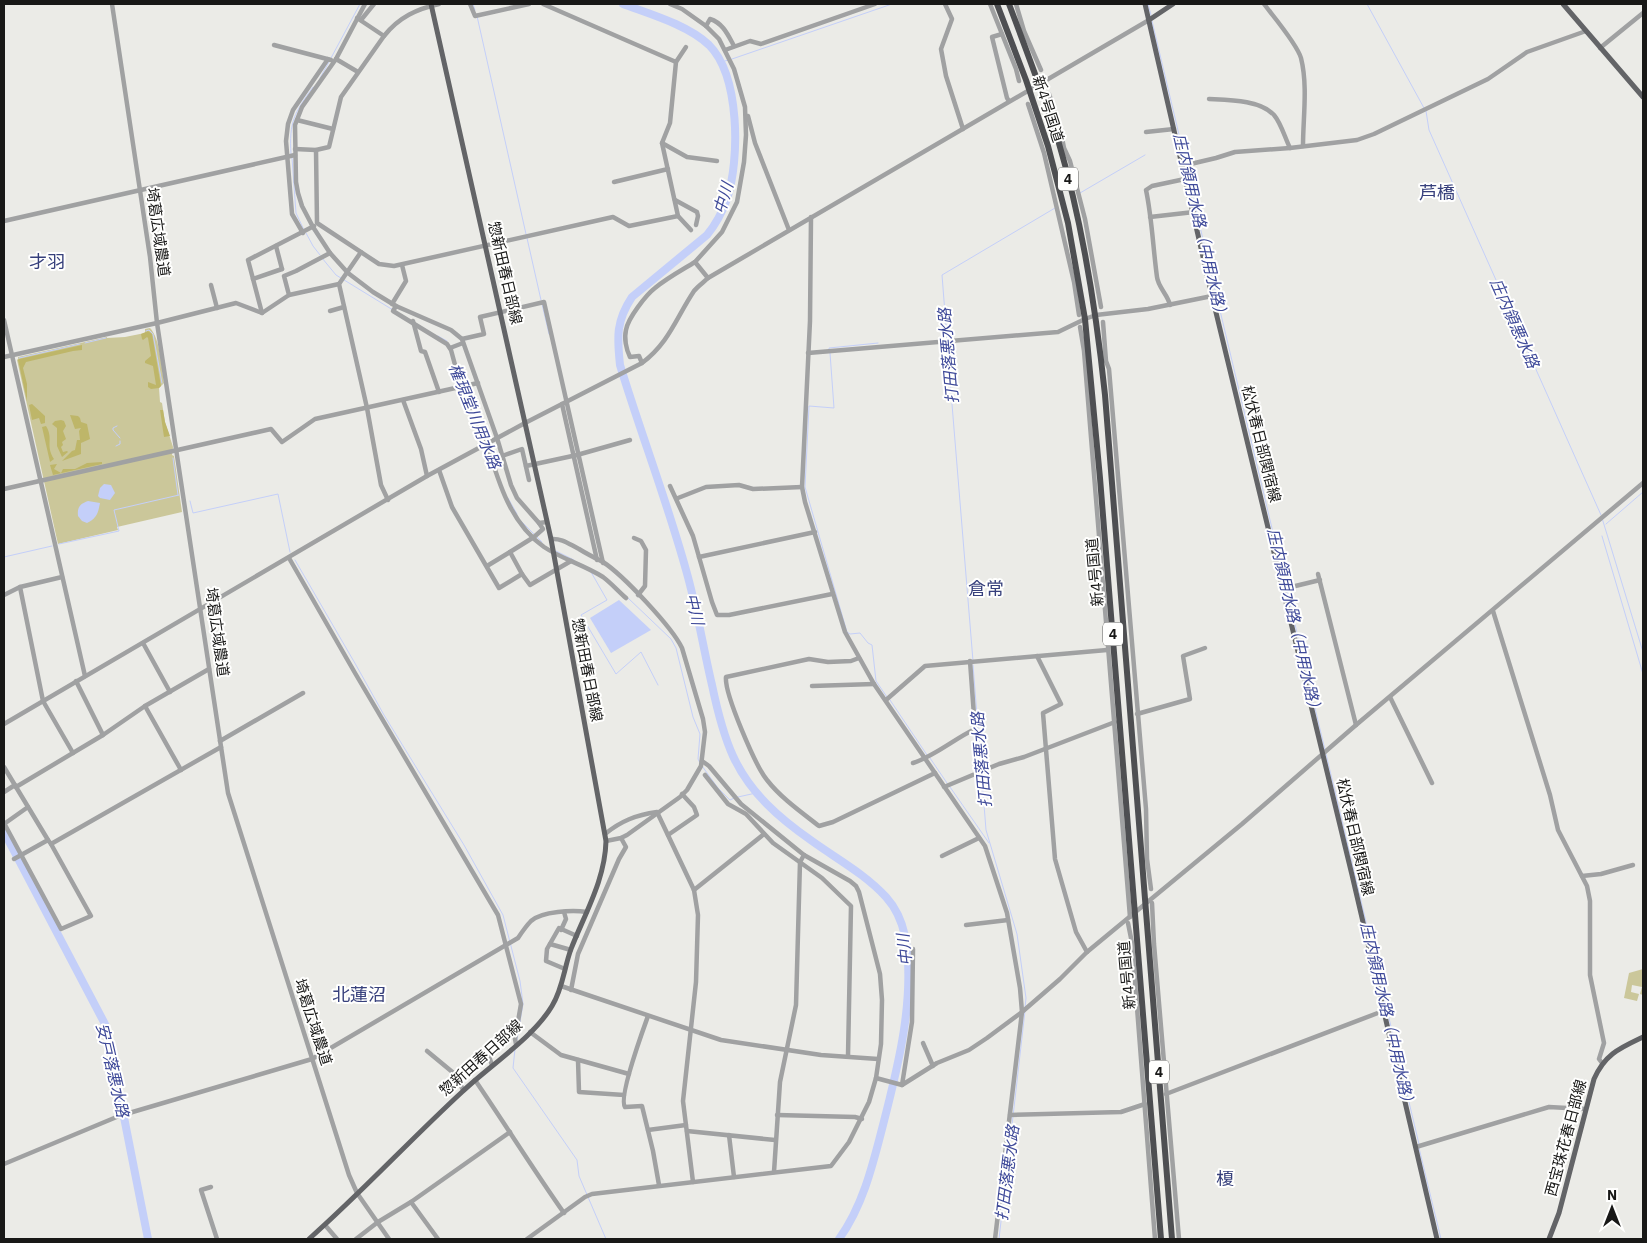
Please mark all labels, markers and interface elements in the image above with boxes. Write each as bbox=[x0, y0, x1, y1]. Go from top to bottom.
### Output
street label: 新4号国道 bbox=[1029, 73, 1068, 145]
water label: 庄内領用水路（中用水路） bbox=[1170, 131, 1232, 323]
road number: 4 bbox=[1058, 168, 1078, 190]
water label: 中川 bbox=[709, 178, 738, 216]
district label: 芦橋 bbox=[1419, 181, 1455, 204]
street label: 埼葛広域農道 bbox=[143, 186, 174, 278]
street label: 惣新田春日部線 bbox=[484, 220, 527, 326]
district label: 才羽 bbox=[29, 250, 65, 273]
water label: 庄内領悪水路 bbox=[1486, 275, 1544, 373]
water label: 打田落悪水路 bbox=[934, 305, 962, 405]
water label: 権現堂川用水路 bbox=[445, 360, 506, 474]
street label: 松伏春日部関宿線 bbox=[1238, 383, 1285, 504]
water label: 庄内領用水路（中用水路） bbox=[1264, 526, 1326, 718]
street label: 新4号国道 bbox=[1082, 537, 1107, 607]
district label: 倉常 bbox=[968, 577, 1004, 600]
street label: 埼葛広域農道 bbox=[202, 586, 233, 678]
water label: 中川 bbox=[682, 591, 709, 629]
street label: 惣新田春日部線 bbox=[568, 617, 607, 723]
road number: 4 bbox=[1103, 622, 1123, 646]
water label: 打田落悪水路 bbox=[967, 709, 995, 809]
street label: 松伏春日部関宿線 bbox=[1333, 776, 1378, 897]
water label: 庄内領用水路（中用水路） bbox=[1357, 920, 1419, 1112]
water label: 中川 bbox=[892, 931, 916, 967]
street label: 新4号国道 bbox=[1114, 940, 1139, 1010]
street label: 埼葛広域農道 bbox=[291, 976, 336, 1068]
district label: 北蓮沼 bbox=[332, 983, 386, 1006]
street label: 惣新田春日部線 bbox=[435, 1015, 526, 1100]
water label: 安戸落悪水路 bbox=[92, 1021, 134, 1121]
road number: 4 bbox=[1149, 1060, 1169, 1084]
street label: 西宝珠花春日部線 bbox=[1541, 1077, 1590, 1198]
water label: 打田落悪水路 bbox=[991, 1122, 1023, 1222]
district label: 榎 bbox=[1216, 1167, 1234, 1190]
north arrow bbox=[1587, 1183, 1637, 1233]
text: N bbox=[1607, 1186, 1617, 1204]

